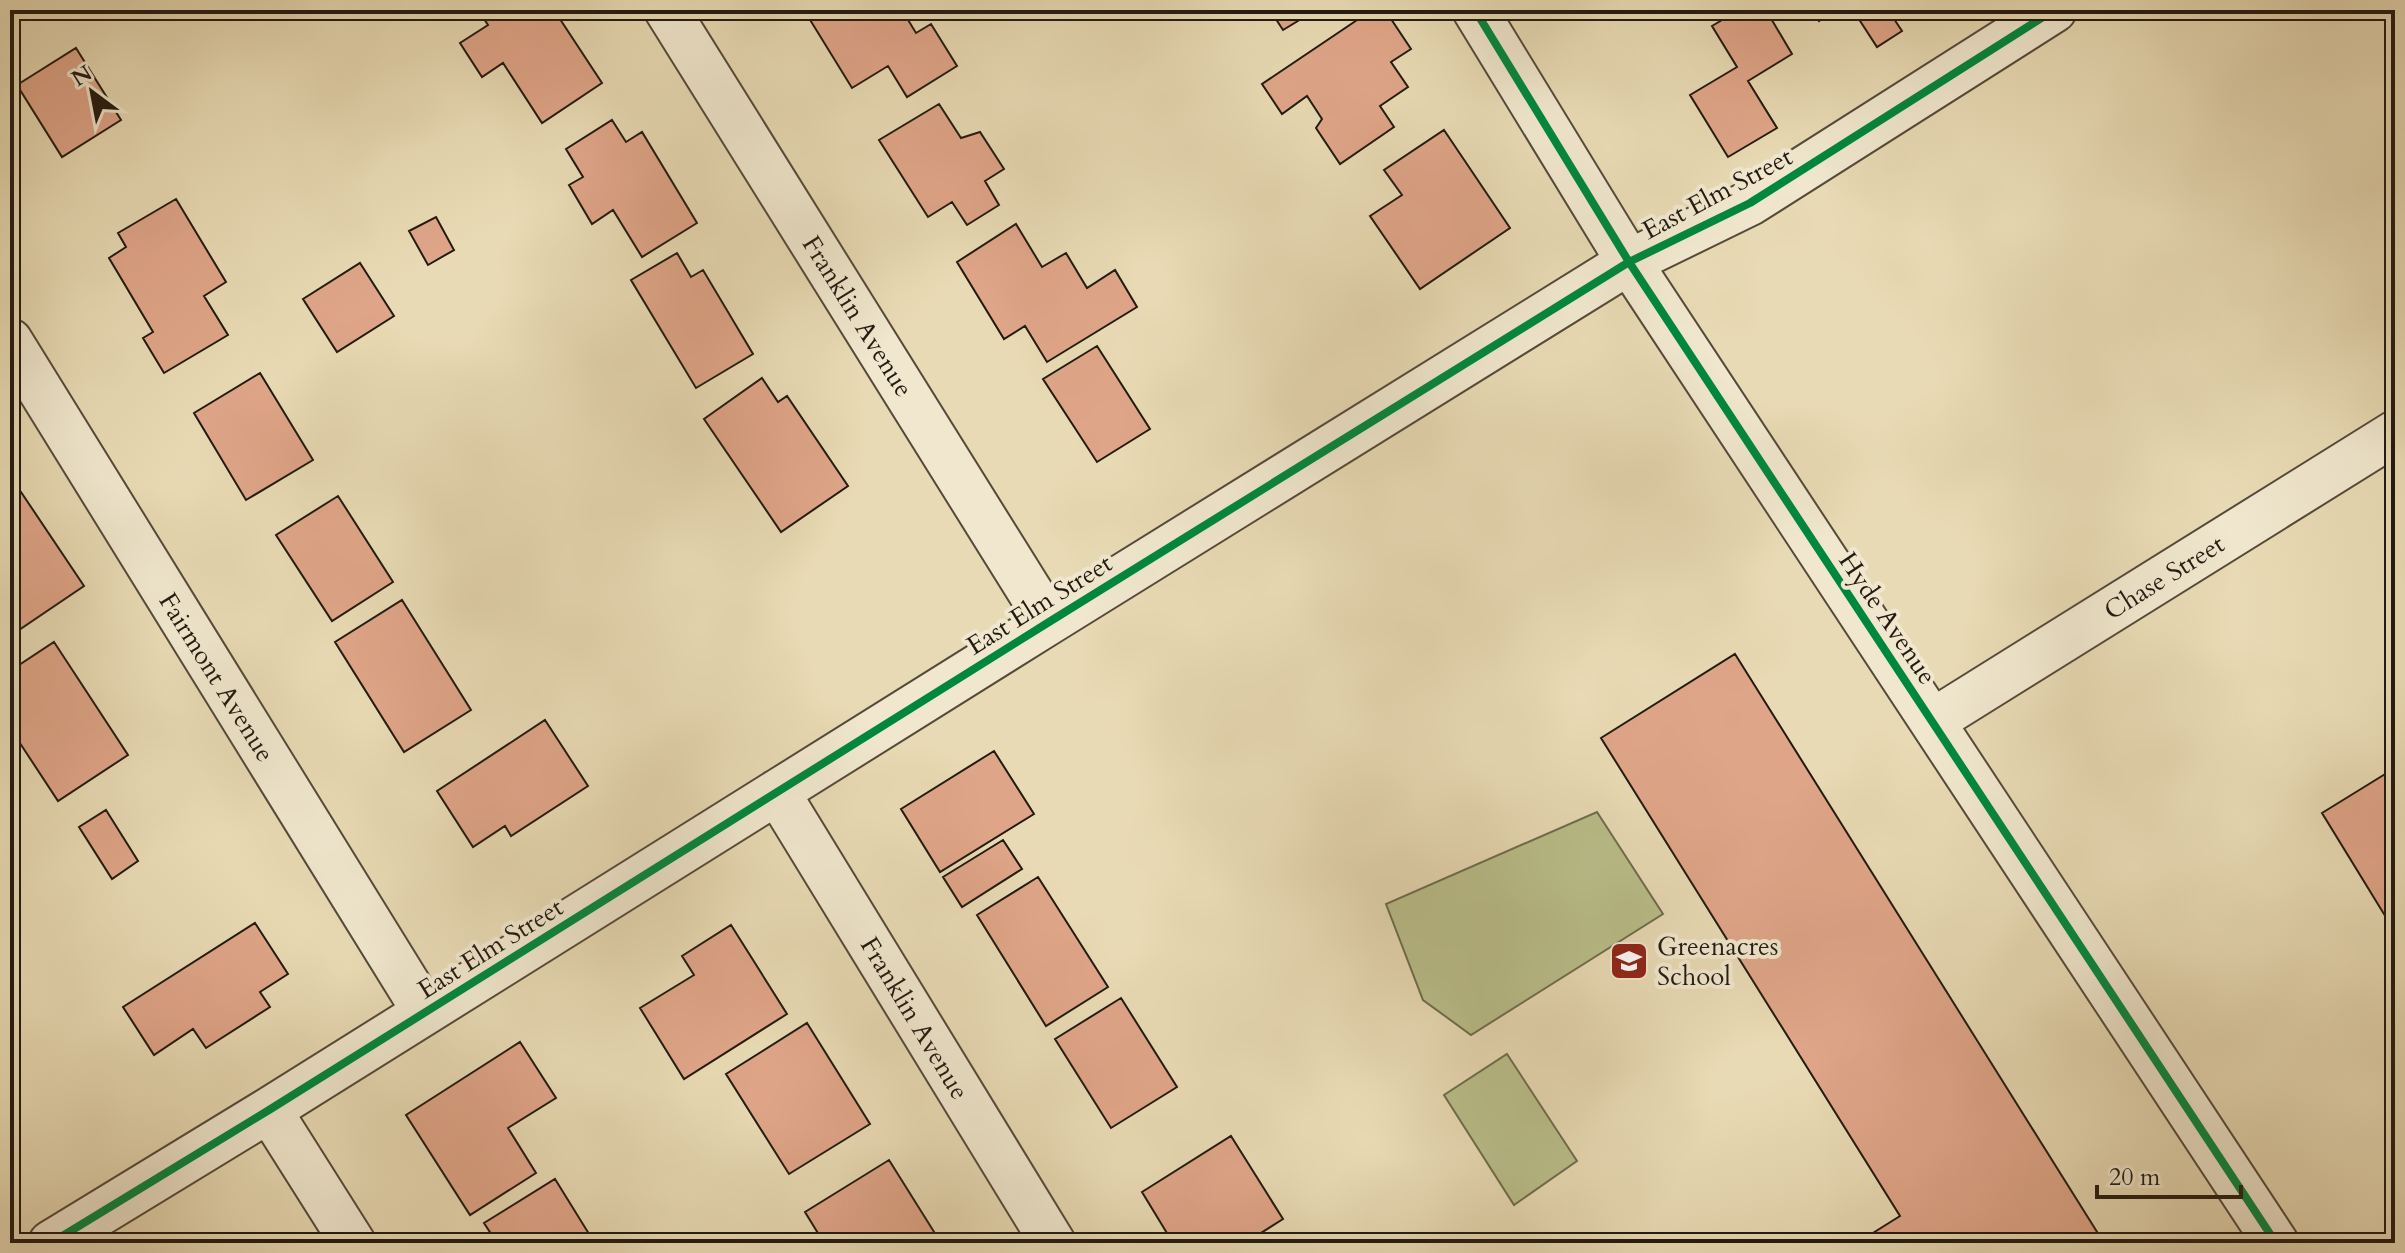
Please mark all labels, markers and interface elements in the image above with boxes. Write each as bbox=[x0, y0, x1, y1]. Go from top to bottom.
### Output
north arrow bbox=[52, 52, 132, 132]
text: N bbox=[66, 58, 98, 94]
street label: East Elm Street bbox=[1636, 139, 1798, 248]
street label: Franklin Avenue bbox=[794, 229, 921, 404]
street label: Chase Street bbox=[2098, 527, 2231, 628]
street label: Hyde Avenue bbox=[1830, 545, 1945, 691]
street label: East Elm Street bbox=[960, 546, 1119, 663]
street label: Fairmont Avenue bbox=[151, 586, 283, 768]
street label: East Elm Street bbox=[411, 890, 570, 1007]
place label: Greenacres School bbox=[1657, 929, 1779, 994]
street label: Franklin Avenue bbox=[852, 930, 977, 1106]
school or university icon: Greenacres School bbox=[1608, 940, 1650, 982]
scale bar bbox=[2097, 1149, 2241, 1199]
text: 20 m bbox=[2109, 1161, 2161, 1194]

